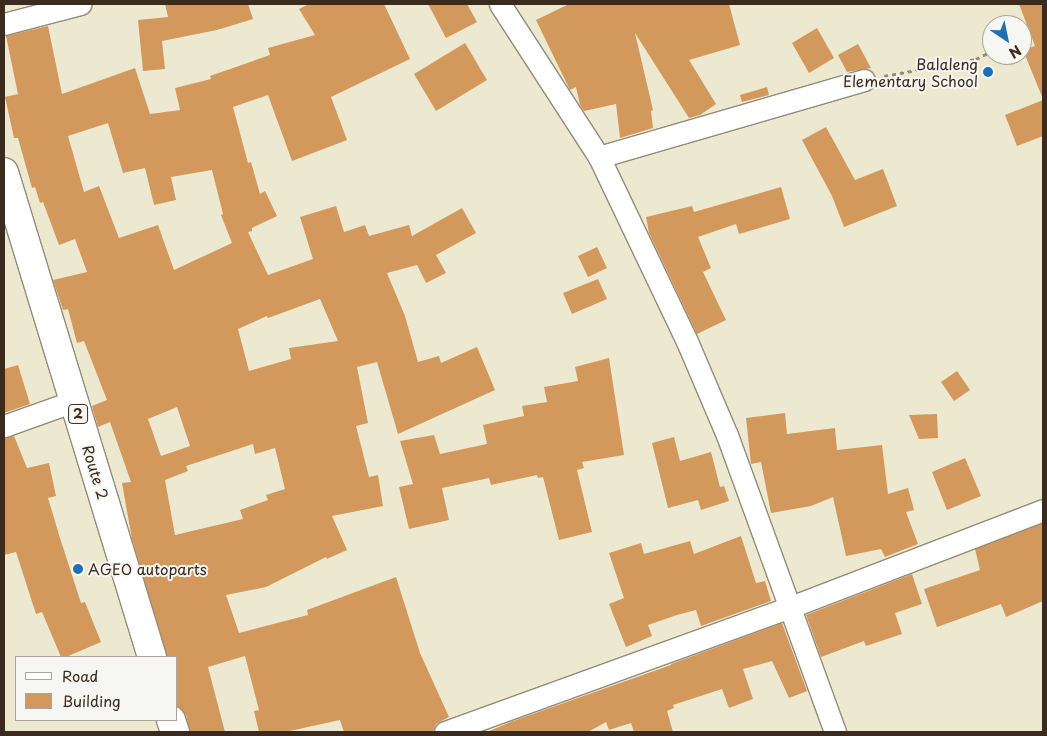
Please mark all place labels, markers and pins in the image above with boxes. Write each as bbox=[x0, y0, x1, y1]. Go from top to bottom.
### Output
place label: Balaleng Elementary School bbox=[843, 54, 978, 89]
marker: Balaleng Elementary School bbox=[982, 66, 994, 78]
place label: AGEO autoparts bbox=[88, 560, 208, 578]
marker: AGEO autoparts bbox=[72, 563, 84, 575]

